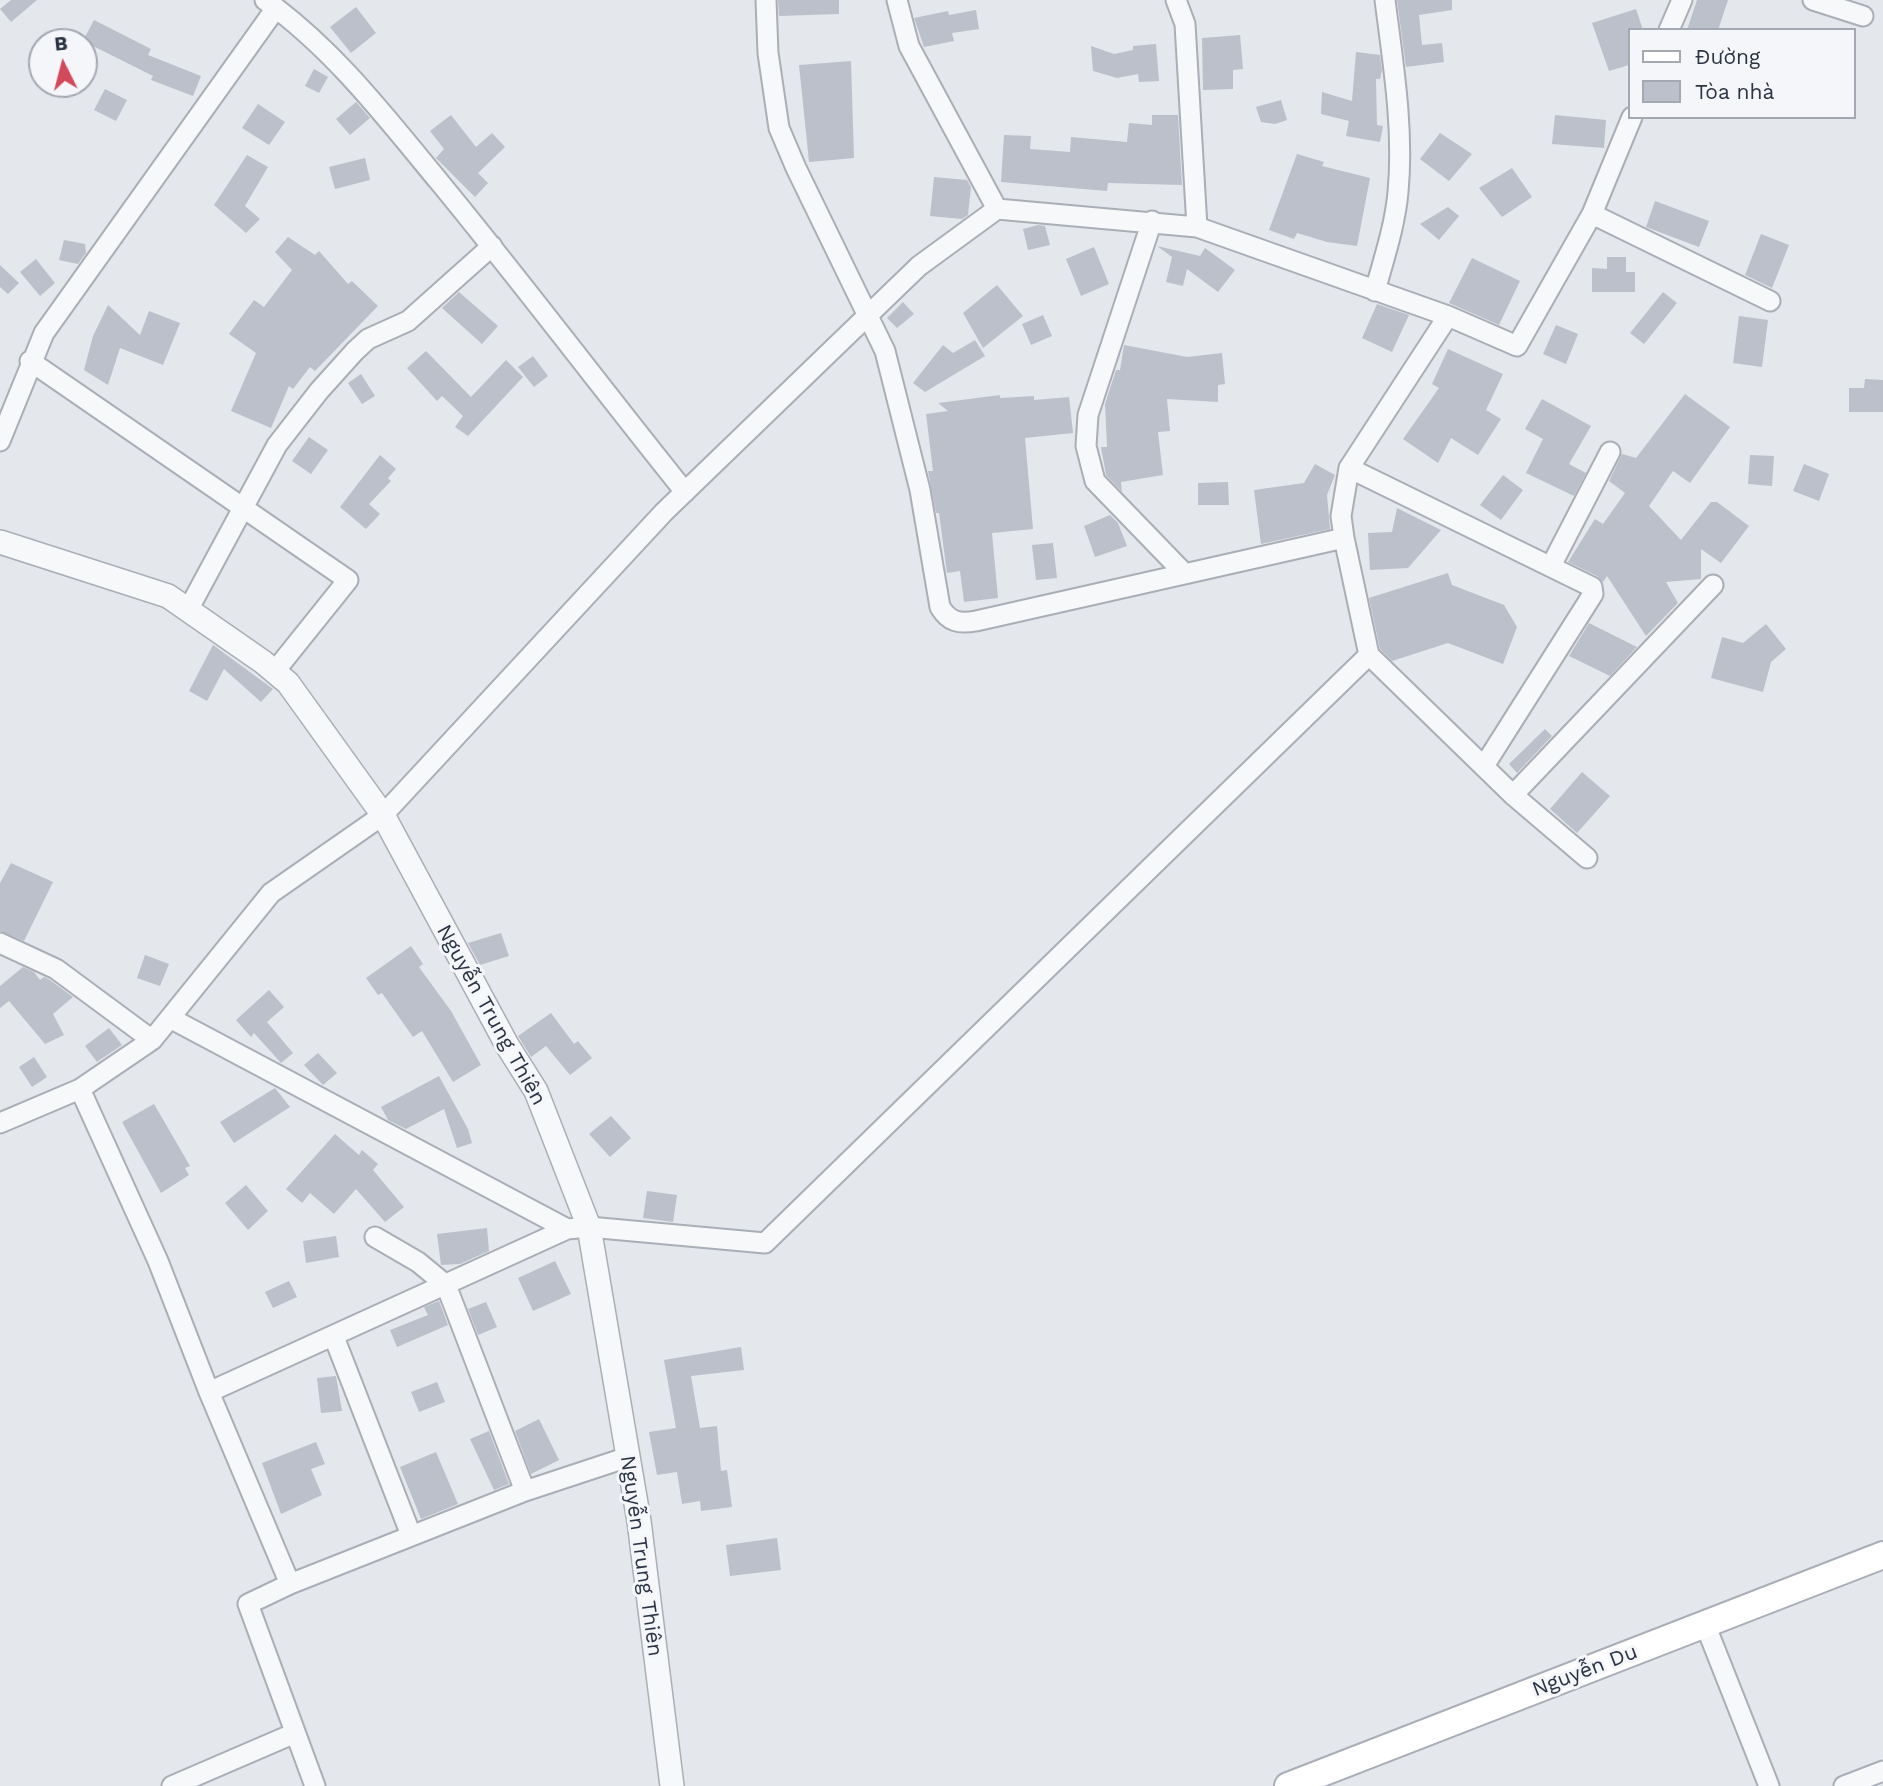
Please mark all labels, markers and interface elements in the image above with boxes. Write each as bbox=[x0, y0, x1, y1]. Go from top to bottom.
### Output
north arrow bbox=[28, 28, 98, 98]
legend bbox=[1628, 28, 1855, 119]
text: B bbox=[53, 31, 69, 56]
text: Đường bbox=[1695, 44, 1760, 69]
text: Tòa nhà bbox=[1695, 79, 1774, 104]
street label: Nguyễn Trung Thiên bbox=[431, 920, 551, 1110]
street label: Nguyễn Trung Thiên bbox=[614, 1454, 668, 1658]
street label: Nguyễn Du bbox=[1529, 1639, 1641, 1703]

